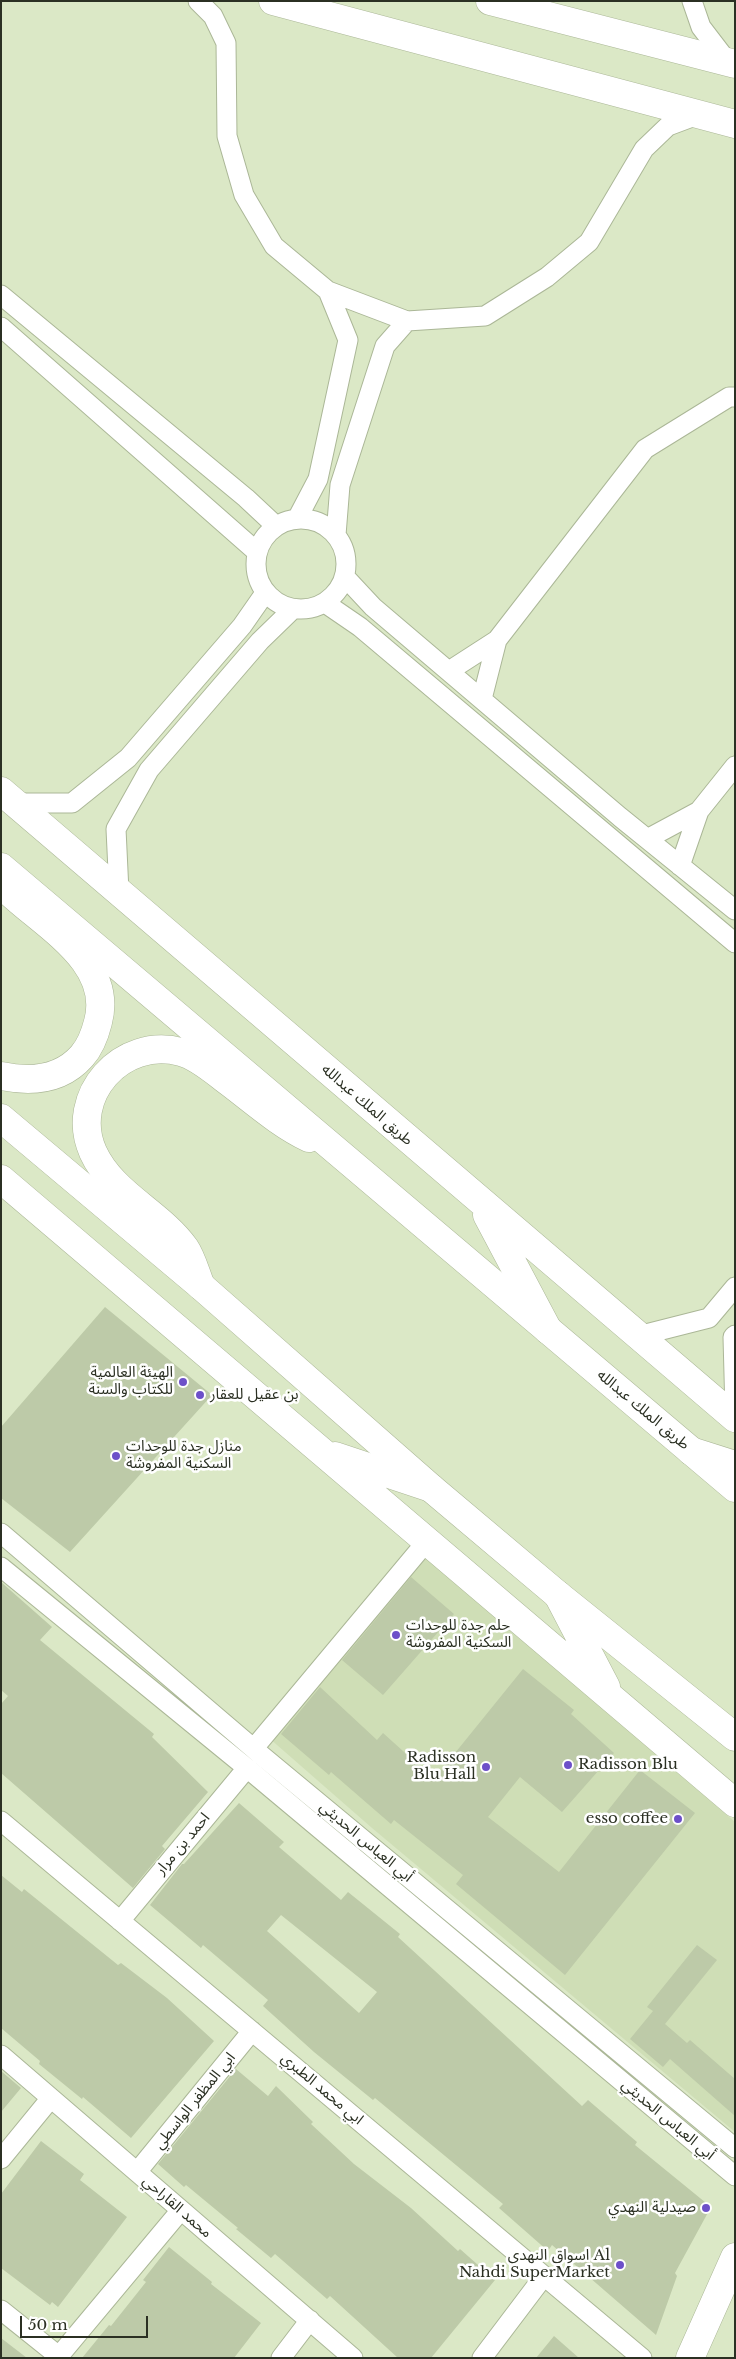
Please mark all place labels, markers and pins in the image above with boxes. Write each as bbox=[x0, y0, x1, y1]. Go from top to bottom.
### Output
place label: الهيئة العالمية للكتاب والسنة bbox=[88, 1364, 173, 1399]
marker: الهيئة العالمية للكتاب والسنة bbox=[177, 1376, 189, 1388]
place label: بن عقيل للعقار bbox=[210, 1386, 299, 1404]
marker: بن عقيل للعقار bbox=[194, 1389, 206, 1401]
place label: منازل جدة للوحدات السكنية المفروشة bbox=[126, 1438, 242, 1473]
marker: منازل جدة للوحدات السكنية المفروشة bbox=[110, 1450, 122, 1462]
place label: حلم جدة للوحدات السكنية المفروشة bbox=[406, 1617, 511, 1652]
marker: حلم جدة للوحدات السكنية المفروشة bbox=[390, 1629, 402, 1641]
place label: Radisson Blu Hall bbox=[407, 1749, 476, 1784]
place label: Radisson Blu bbox=[578, 1756, 678, 1774]
marker: Radisson Blu bbox=[562, 1759, 574, 1771]
marker: Radisson Blu Hall bbox=[480, 1761, 492, 1773]
place label: esso coffee bbox=[586, 1810, 668, 1828]
marker: esso coffee bbox=[672, 1813, 684, 1825]
place label: صيدلية النهدي bbox=[608, 2199, 696, 2217]
marker: صيدلية النهدي bbox=[700, 2202, 712, 2214]
place label: اسواق النهدي Al Nahdi SuperMarket bbox=[459, 2247, 610, 2282]
marker: اسواق النهدي Al Nahdi SuperMarket bbox=[614, 2259, 626, 2271]

